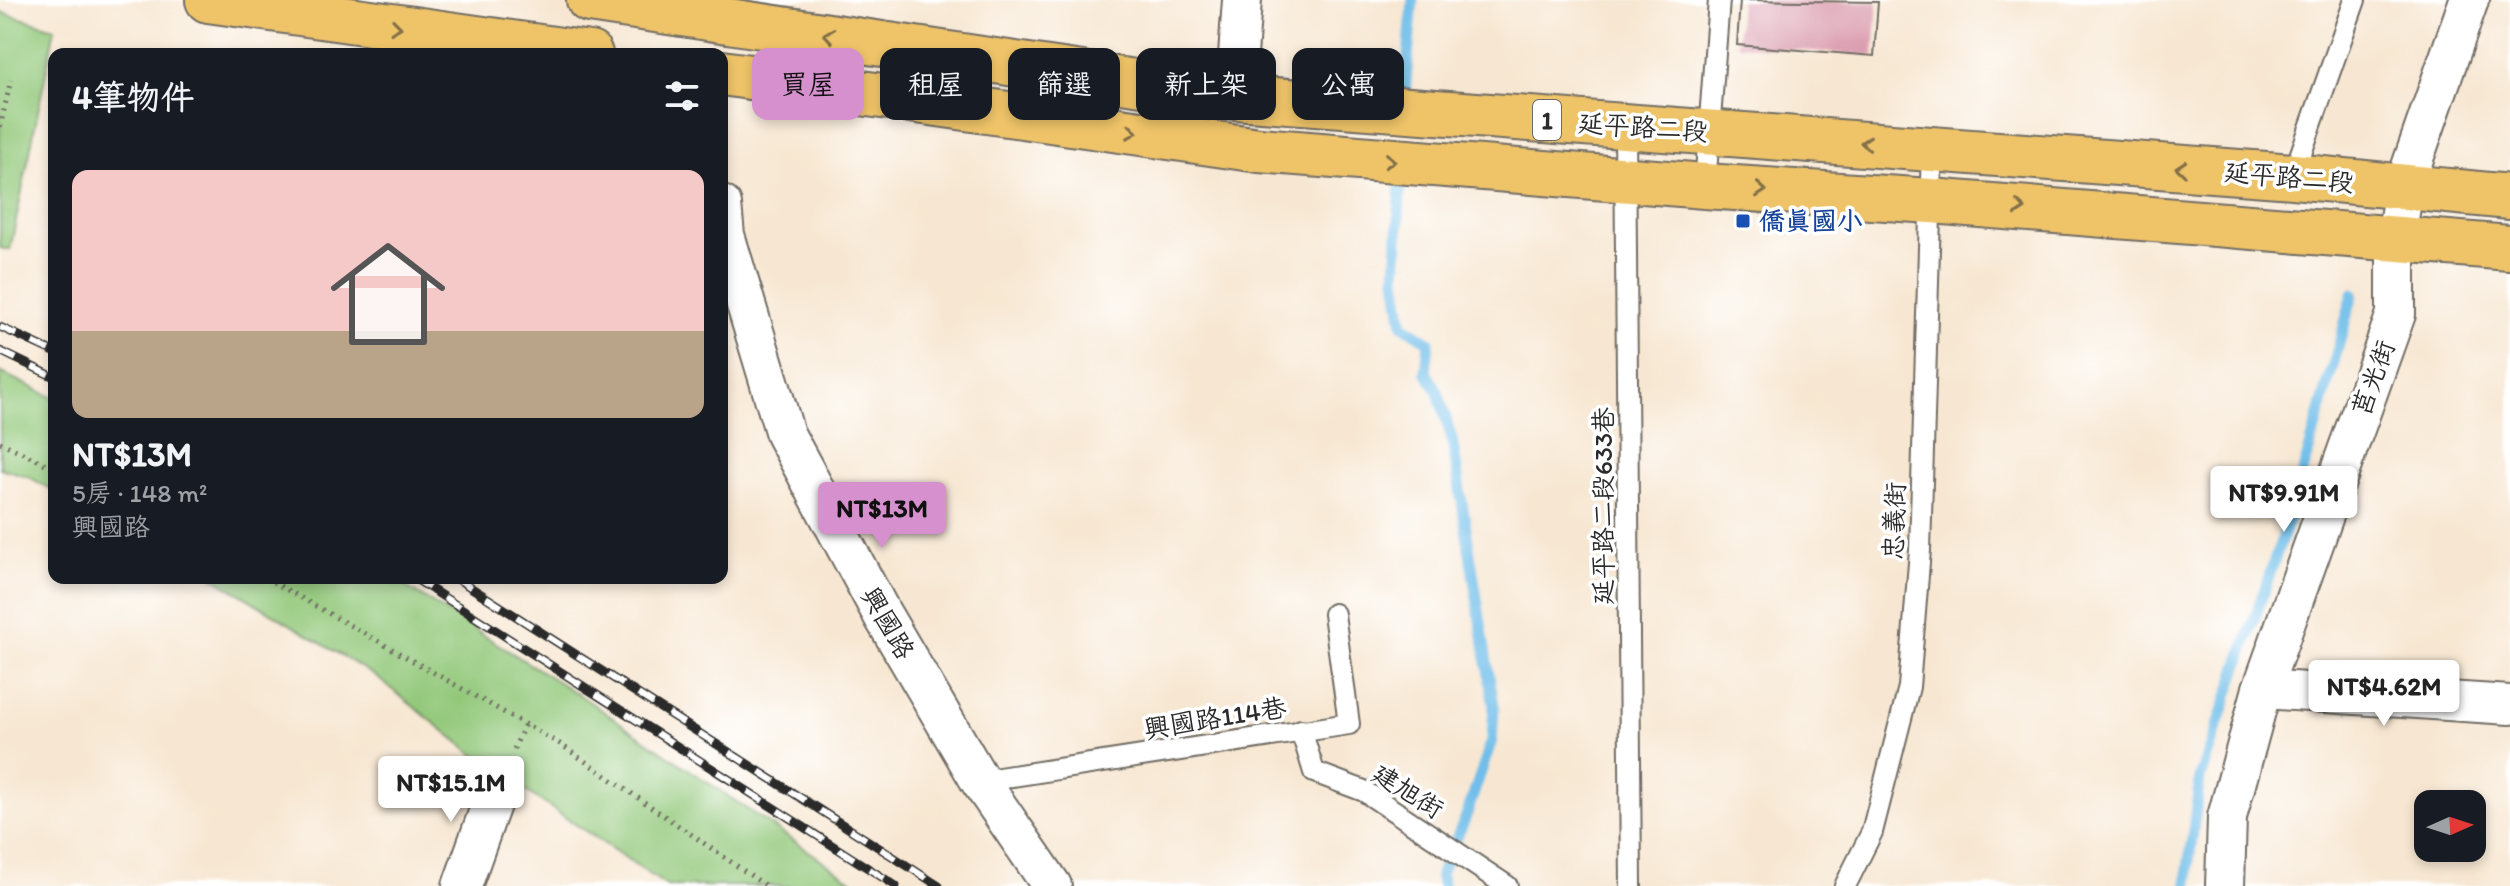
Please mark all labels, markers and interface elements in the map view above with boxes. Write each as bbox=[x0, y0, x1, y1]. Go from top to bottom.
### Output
one-way arrow bbox=[389, 18, 403, 35]
one-way arrow bbox=[822, 28, 835, 45]
chip: 買屋 bbox=[752, 48, 864, 120]
chip: 租屋 bbox=[880, 48, 992, 120]
chip: 篩選 bbox=[1008, 48, 1120, 120]
chip: 新上架 bbox=[1136, 48, 1276, 120]
chip: 公寓 bbox=[1292, 48, 1404, 120]
icon: filters bbox=[660, 74, 704, 118]
text: 4筆物件 bbox=[72, 77, 194, 118]
road number: 1 bbox=[1533, 100, 1561, 140]
street label: 延平路二段 bbox=[1577, 107, 1709, 147]
one-way arrow bbox=[1125, 123, 1139, 140]
one-way arrow bbox=[1859, 135, 1872, 152]
one-way arrow bbox=[1384, 152, 1397, 169]
street label: 延平路二段 bbox=[2223, 155, 2355, 199]
one-way arrow bbox=[2174, 160, 2187, 177]
one-way arrow bbox=[1755, 181, 1768, 198]
one-way arrow bbox=[2014, 199, 2027, 216]
place label: 僑真國小 bbox=[1759, 205, 1863, 237]
marker: 僑真國小 bbox=[1734, 212, 1752, 230]
icon: home bbox=[316, 222, 460, 366]
street label: 莒光街 bbox=[2345, 336, 2401, 420]
street label: 延平路二段633巷 bbox=[1587, 407, 1619, 605]
text: NT$13M bbox=[72, 434, 192, 475]
pin: NT$9.91M bbox=[2201, 466, 2367, 534]
text: NT$9.91M bbox=[2228, 476, 2340, 508]
text: 5房 · 148 m² bbox=[72, 477, 207, 509]
street label: 忠義街 bbox=[1877, 481, 1911, 561]
pin: NT$13M bbox=[817, 482, 947, 550]
text: NT$13M bbox=[836, 492, 928, 524]
text: 興國路 bbox=[72, 511, 150, 543]
street label: 興國路 bbox=[855, 581, 921, 665]
pin: NT$4.62M bbox=[2301, 660, 2467, 728]
text: NT$4.62M bbox=[2326, 670, 2442, 702]
street label: 興國路114巷 bbox=[1141, 691, 1289, 745]
pin: NT$15.1M bbox=[368, 756, 534, 824]
street label: 建旭街 bbox=[1366, 757, 1450, 825]
text: NT$15.1M bbox=[396, 766, 506, 798]
north arrow bbox=[2414, 790, 2486, 862]
map controls bbox=[2414, 790, 2486, 862]

